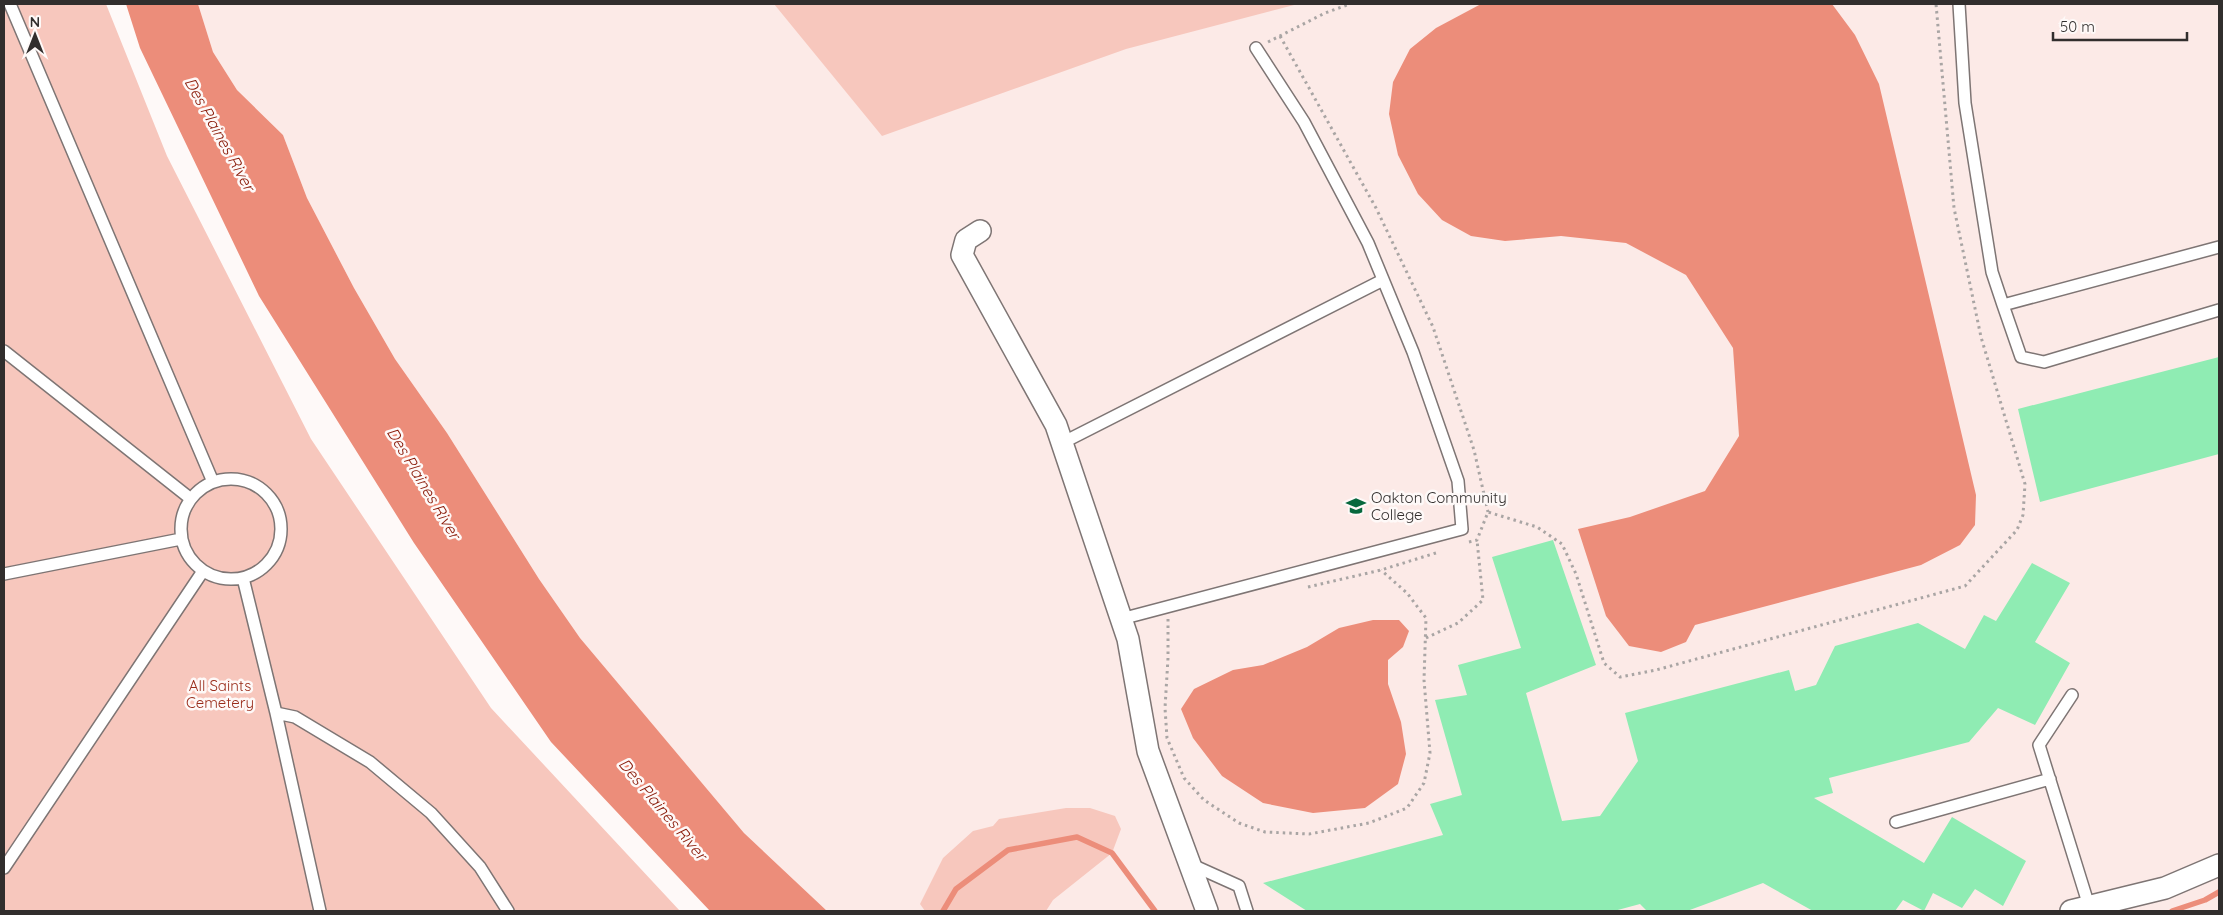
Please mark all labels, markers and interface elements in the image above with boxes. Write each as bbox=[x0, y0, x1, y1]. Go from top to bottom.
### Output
north arrow bbox=[10, 10, 60, 60]
scale bar bbox=[2053, 10, 2187, 42]
text: N bbox=[30, 13, 40, 31]
text: 50 m bbox=[2060, 17, 2095, 36]
water label: Des Plaines River bbox=[181, 74, 260, 196]
water label: Des Plaines River bbox=[383, 424, 466, 544]
place label: Oakton Community College bbox=[1371, 488, 1507, 524]
school or university icon: Oakton Community College bbox=[1345, 495, 1367, 517]
park label: All Saints Cemetery bbox=[186, 676, 254, 712]
water label: Des Plaines River bbox=[615, 754, 713, 865]

